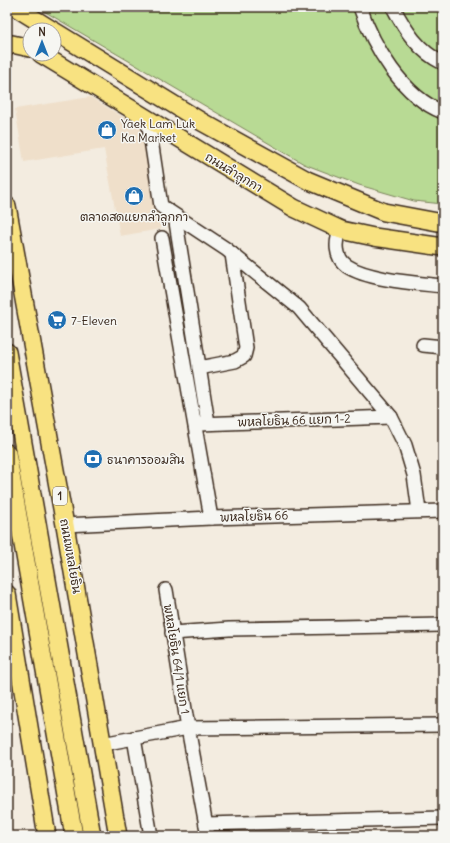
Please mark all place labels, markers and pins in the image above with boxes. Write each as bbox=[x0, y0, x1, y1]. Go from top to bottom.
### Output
place label: Yaek Lam Luk Ka Market bbox=[121, 116, 195, 145]
shop icon: Yaek Lam Luk Ka Market bbox=[96, 119, 118, 141]
shop icon: ตลาดสดแยกลำลูกกา bbox=[123, 185, 145, 207]
place label: ตลาดสดแยกลำลูกกา bbox=[80, 209, 188, 226]
supermarket icon: 7-Eleven bbox=[46, 309, 68, 331]
place label: 7-Eleven bbox=[71, 313, 117, 328]
bank icon: ธนาคารออมสิน bbox=[82, 448, 104, 470]
place label: ธนาคารออมสิน bbox=[107, 452, 185, 467]

